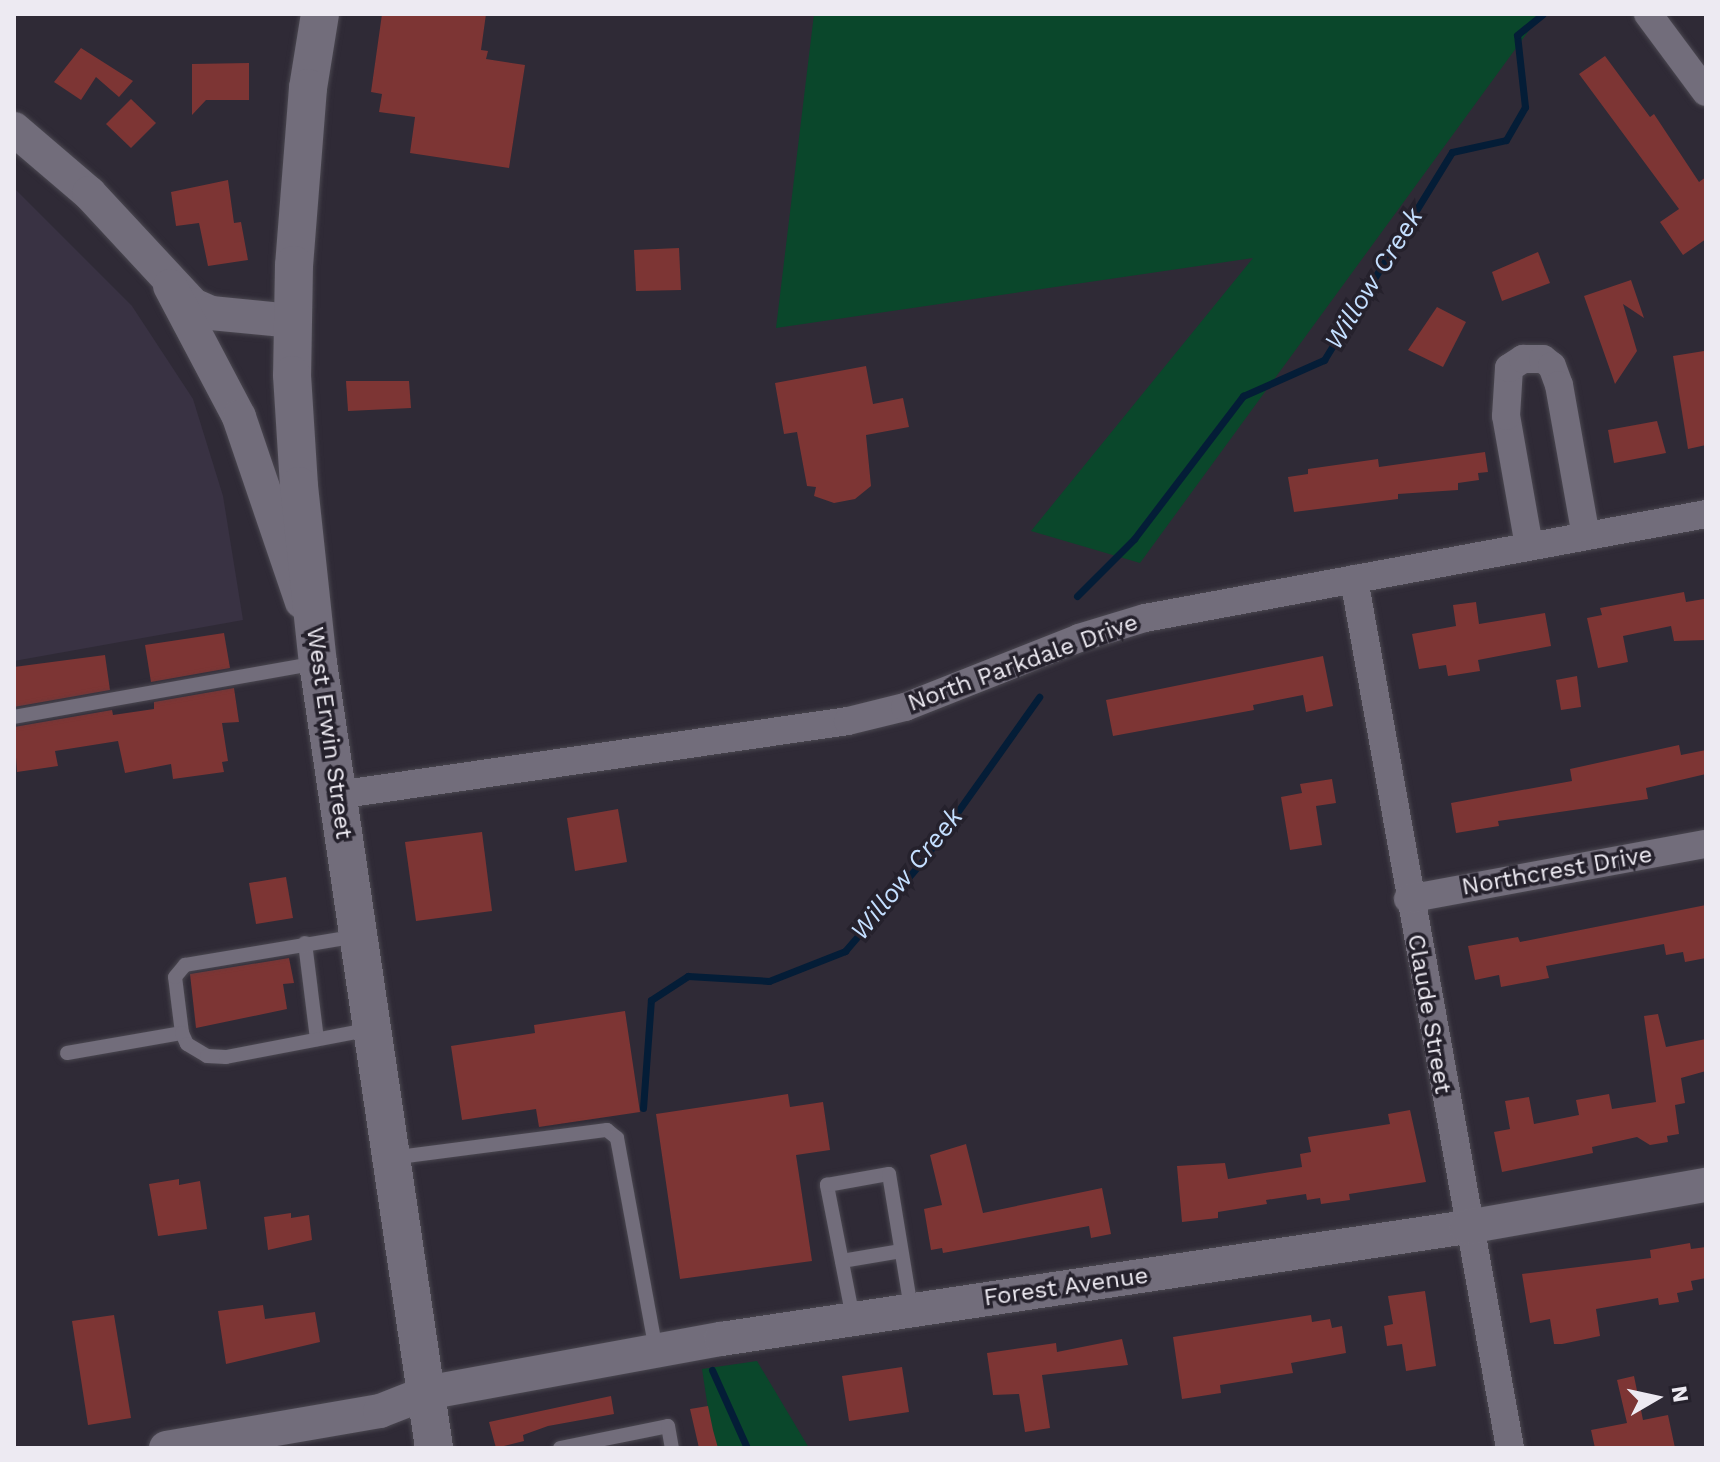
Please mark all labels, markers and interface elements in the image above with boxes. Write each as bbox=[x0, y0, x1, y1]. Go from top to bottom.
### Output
water label: Willow Creek bbox=[1318, 202, 1430, 356]
street label: North Parkdale Drive bbox=[904, 608, 1142, 718]
street label: West Erwin Street bbox=[300, 625, 358, 841]
water label: Willow Creek bbox=[844, 801, 970, 947]
street label: Northcrest Drive bbox=[1459, 840, 1655, 902]
street label: Claude Street bbox=[1401, 932, 1457, 1096]
street label: Forest Avenue bbox=[981, 1261, 1151, 1313]
north arrow bbox=[1616, 1358, 1696, 1438]
text: N bbox=[1667, 1384, 1694, 1404]

